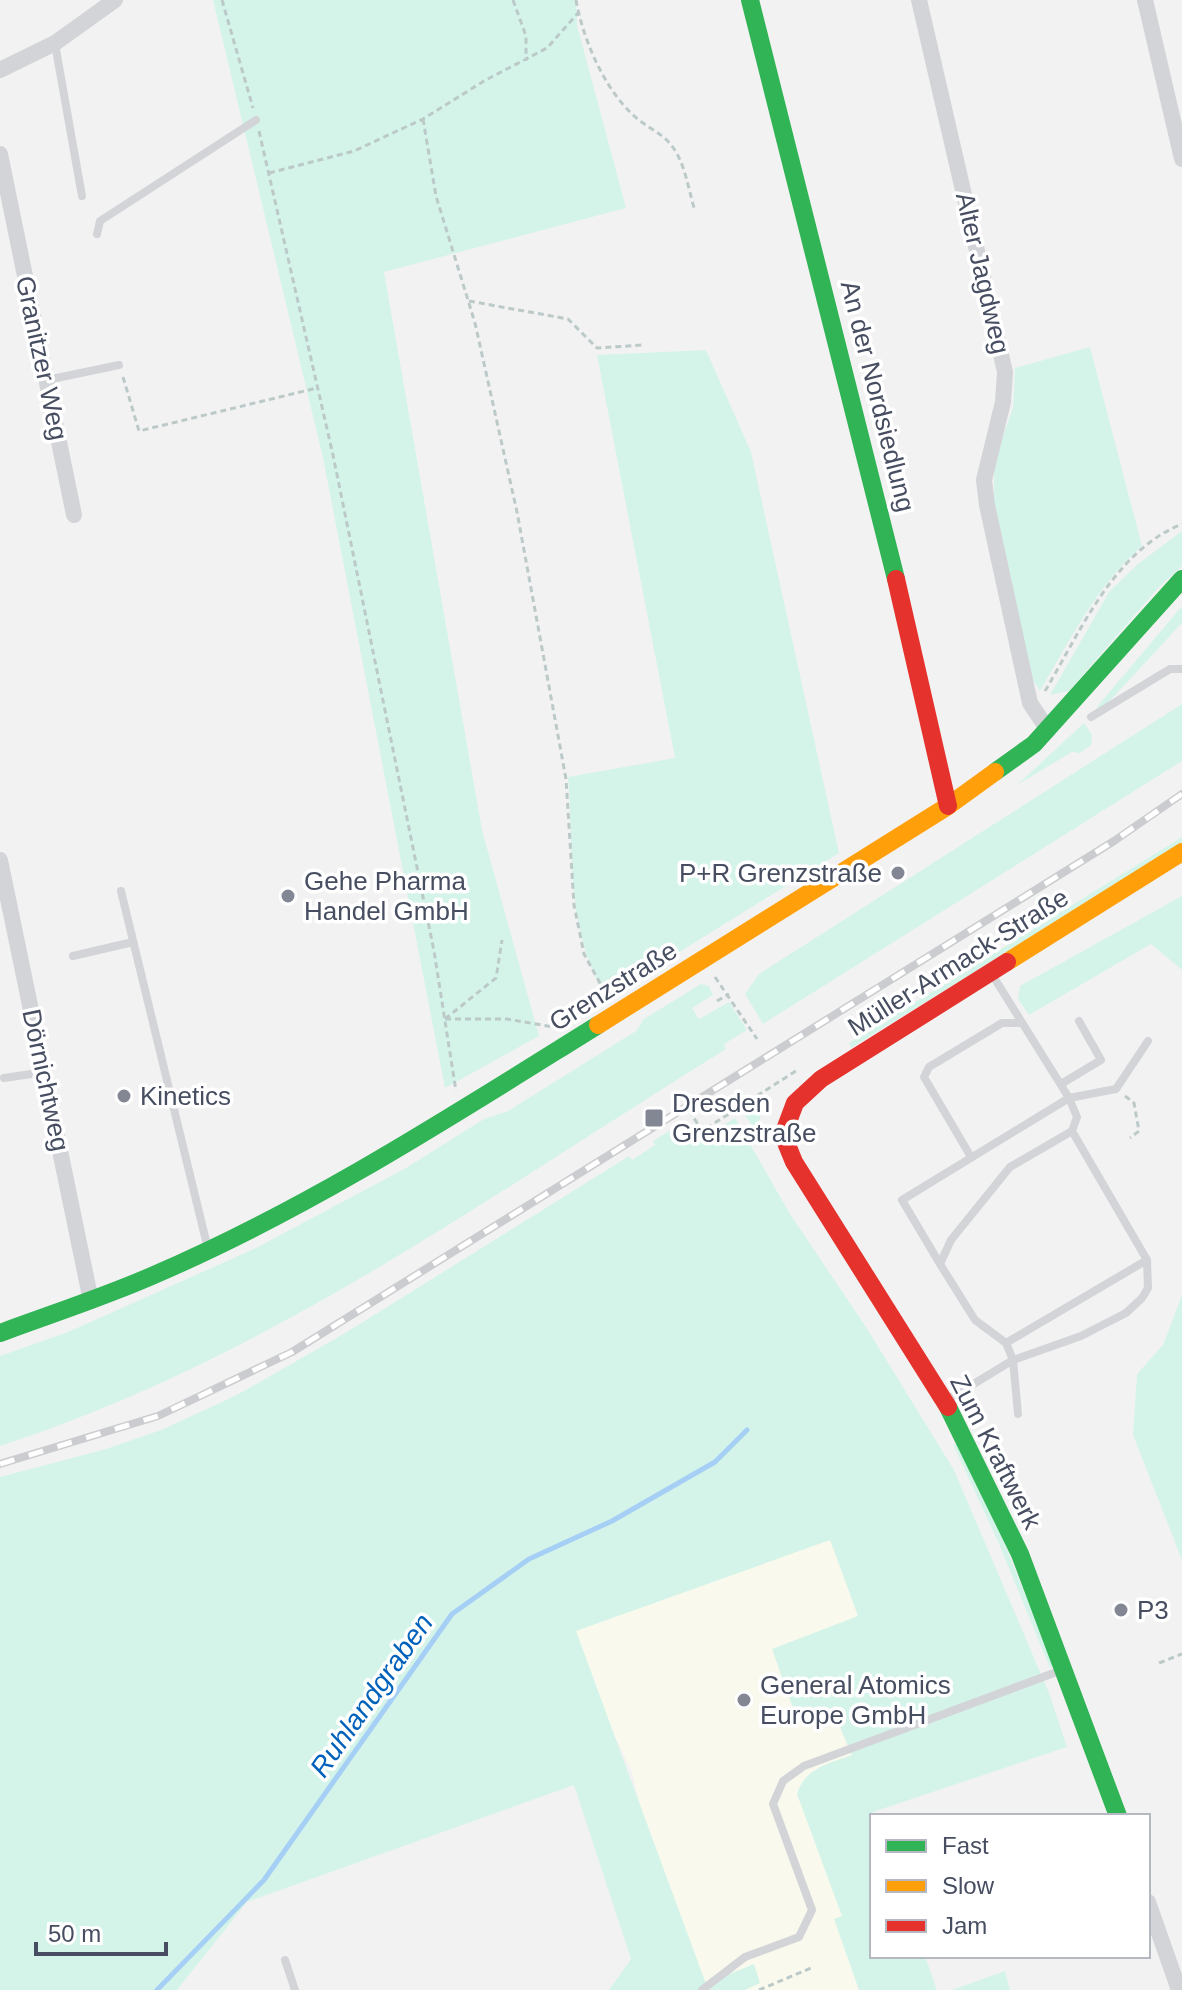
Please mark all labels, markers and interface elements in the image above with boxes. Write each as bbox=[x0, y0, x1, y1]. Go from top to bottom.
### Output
street label: Alter Jagdweg bbox=[950, 189, 1016, 357]
street label: Granitzer Weg bbox=[10, 273, 74, 443]
street label: An der Nordsiedlung bbox=[835, 277, 921, 515]
place label: P+R Grenzstraße bbox=[679, 858, 882, 888]
marker: P+R Grenzstraße bbox=[889, 864, 907, 882]
place label: Gehe Pharma Handel GmbH bbox=[304, 866, 469, 926]
street label: Müller-Armack-Straße bbox=[842, 882, 1074, 1042]
marker: Gehe Pharma Handel GmbH bbox=[279, 887, 297, 905]
street label: Grenzstraße bbox=[544, 935, 682, 1037]
street label: Dörnichtweg bbox=[16, 1006, 76, 1154]
place label: Kinetics bbox=[140, 1081, 231, 1111]
marker: Kinetics bbox=[115, 1087, 133, 1105]
place label: Dresden Grenzstraße bbox=[672, 1088, 817, 1148]
marker: Dresden Grenzstraße bbox=[643, 1107, 665, 1129]
street label: Zum Kraftwerk bbox=[944, 1370, 1048, 1535]
place label: P3 bbox=[1137, 1595, 1169, 1625]
marker: P3 bbox=[1112, 1601, 1130, 1619]
water label: Ruhlandgraben bbox=[304, 1608, 439, 1783]
place label: General Atomics Europe GmbH bbox=[760, 1670, 951, 1730]
marker: General Atomics Europe GmbH bbox=[735, 1691, 753, 1709]
legend bbox=[870, 1814, 1150, 1958]
text: Fast bbox=[942, 1832, 989, 1859]
text: Slow bbox=[942, 1872, 995, 1899]
scale bar bbox=[36, 1906, 166, 1956]
text: Jam bbox=[942, 1912, 987, 1939]
text: 50 m bbox=[48, 1920, 101, 1947]

